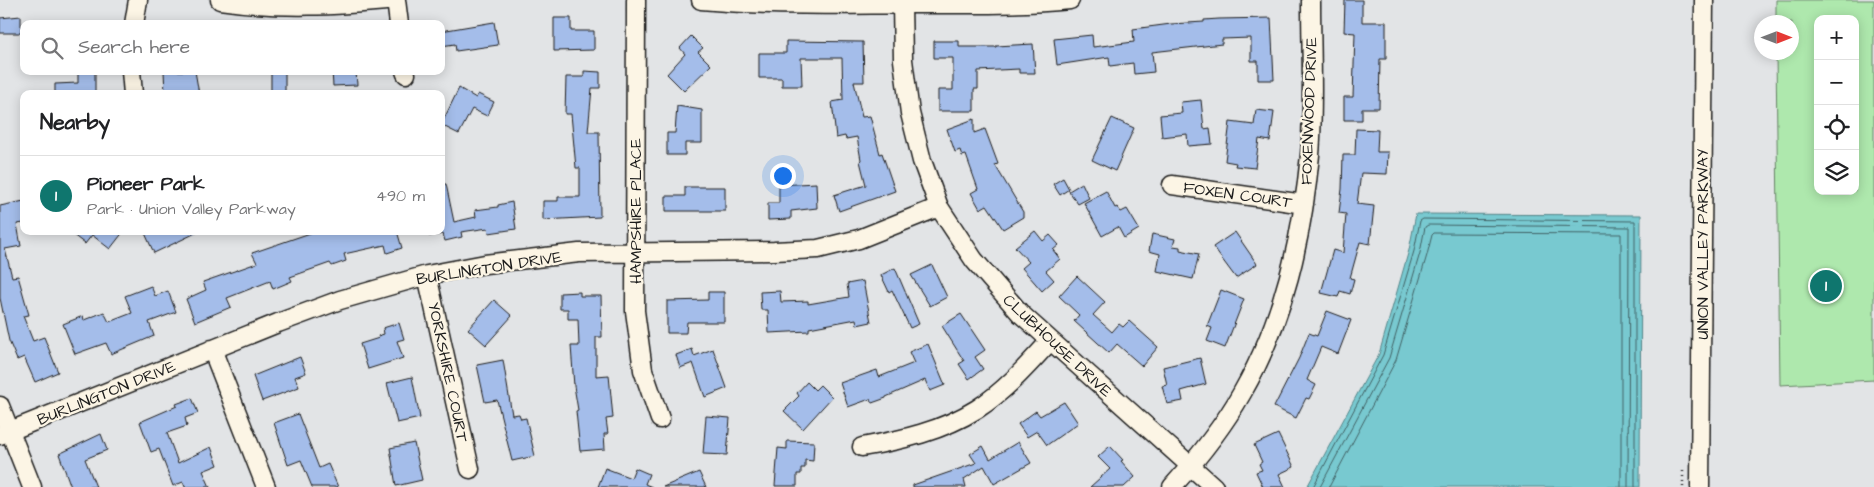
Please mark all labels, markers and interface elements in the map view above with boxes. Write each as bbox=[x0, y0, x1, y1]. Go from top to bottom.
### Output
north arrow bbox=[1754, 15, 1799, 60]
map controls bbox=[1814, 15, 1859, 195]
button: + bbox=[1814, 15, 1859, 60]
search box bbox=[20, 20, 445, 75]
icon: search bbox=[38, 34, 66, 62]
text: Search here bbox=[78, 34, 190, 61]
street label: FOXENWOOD DRIVE bbox=[1295, 36, 1323, 185]
button: − bbox=[1814, 60, 1859, 105]
button: locate bbox=[1814, 105, 1859, 150]
text: Nearby bbox=[40, 108, 110, 137]
street label: HAMPSHIRE PLACE bbox=[625, 138, 647, 284]
street label: UNION VALLEY PARKWAY bbox=[1692, 148, 1714, 339]
button: layers bbox=[1814, 150, 1859, 195]
your location bbox=[770, 163, 796, 189]
text: Pioneer Park bbox=[87, 171, 205, 198]
street label: FOXEN COURT bbox=[1182, 176, 1294, 214]
text: 1 bbox=[55, 185, 57, 207]
text: 490 m bbox=[376, 185, 425, 207]
text: Park · Union Valley Parkway bbox=[87, 198, 296, 220]
street label: BURLINGTON DRIVE bbox=[415, 246, 564, 290]
pin: 1 bbox=[1810, 267, 1842, 305]
street label: CLUBHOUSE DRIVE bbox=[998, 289, 1117, 403]
street label: YORKSHIRE COURT bbox=[422, 300, 474, 444]
street label: BURLINGTON DRIVE bbox=[34, 355, 179, 431]

